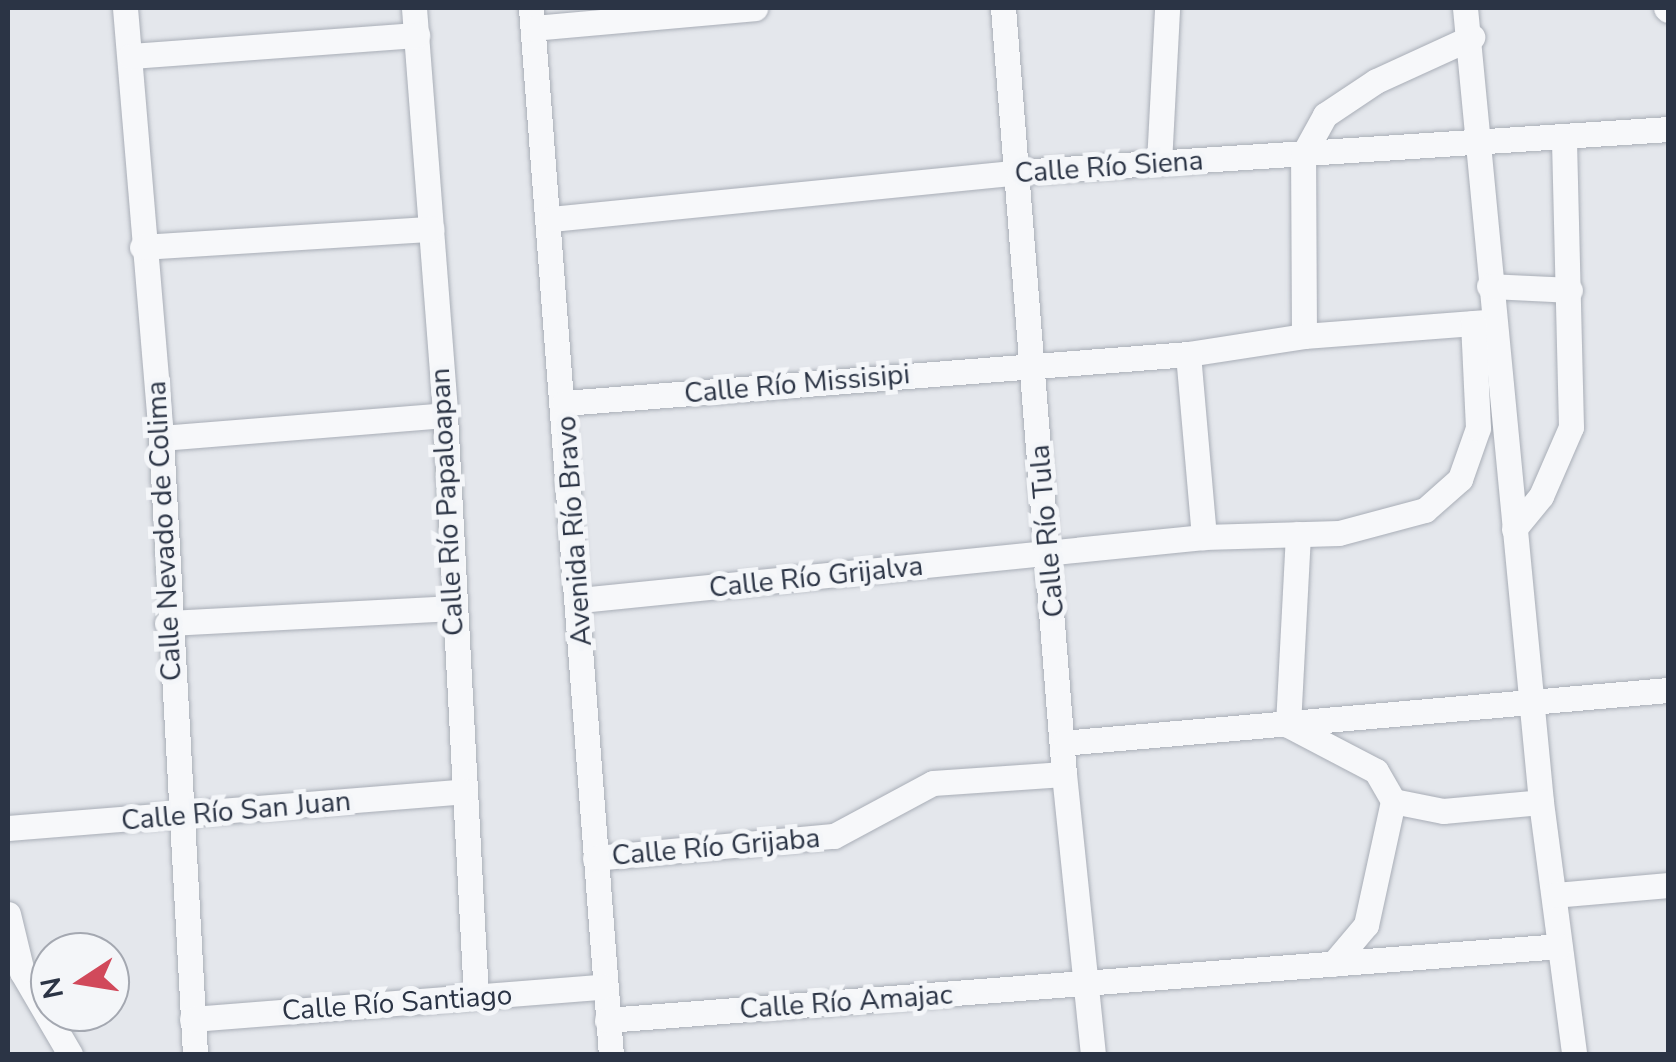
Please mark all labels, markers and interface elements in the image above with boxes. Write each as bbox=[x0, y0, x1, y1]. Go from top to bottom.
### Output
street label: Calle Río Siena bbox=[1014, 144, 1204, 190]
street label: Calle Río Missisipi bbox=[683, 357, 911, 411]
street label: Calle Río Papaloapan bbox=[423, 367, 471, 637]
street label: Calle Nevado de Colima bbox=[139, 380, 189, 682]
street label: Avenida Río Bravo bbox=[549, 415, 599, 647]
street label: Calle Río Tula bbox=[1023, 443, 1071, 619]
street label: Calle Río Grijalva bbox=[707, 549, 925, 605]
street label: Calle Río San Juan bbox=[120, 784, 352, 838]
street label: Calle Río Grijaba bbox=[610, 821, 822, 873]
north arrow bbox=[30, 932, 130, 1032]
text: N bbox=[32, 974, 73, 1002]
street label: Calle Río Santiago bbox=[281, 978, 513, 1028]
street label: Calle Río Amajac bbox=[738, 978, 954, 1026]

